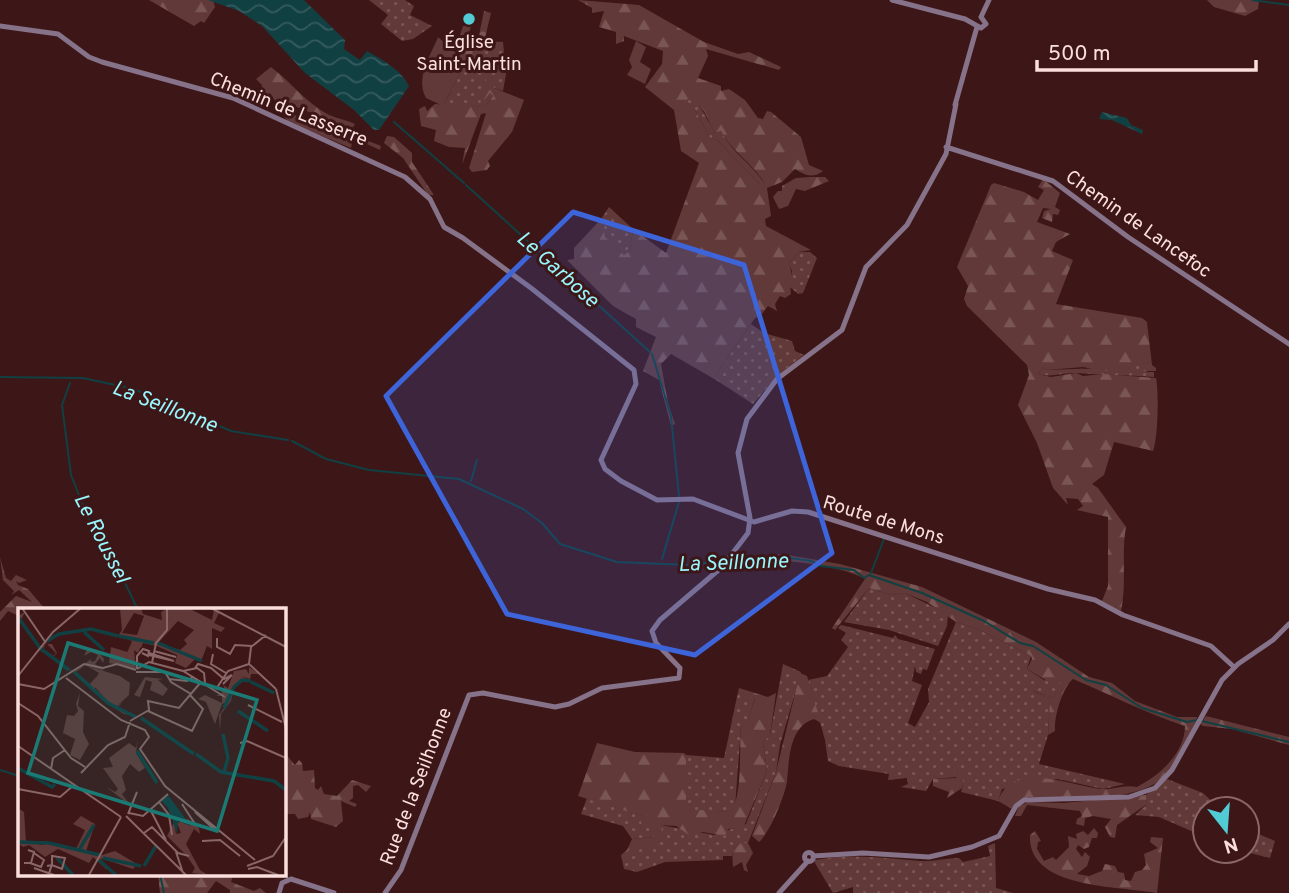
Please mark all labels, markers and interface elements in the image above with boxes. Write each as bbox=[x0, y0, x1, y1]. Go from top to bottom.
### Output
marker: Église Saint-Martin bbox=[461, 11, 477, 27]
scale bar bbox=[1037, 28, 1256, 72]
place label: Église Saint-Martin bbox=[416, 30, 522, 77]
text: 500 m bbox=[1048, 41, 1111, 68]
street label: Chemin de Lasserre bbox=[206, 67, 371, 152]
street label: Chemin de Lancefoc bbox=[1060, 165, 1215, 284]
water label: Le Garbose bbox=[510, 226, 605, 315]
water label: La Seillonne bbox=[108, 375, 222, 440]
water label: Le Roussel bbox=[67, 489, 135, 590]
street label: Route de Mons bbox=[820, 491, 947, 551]
water label: La Seillonne bbox=[678, 548, 790, 579]
inset map bbox=[18, 608, 285, 876]
street label: Rue de la Seilhonne bbox=[376, 704, 458, 869]
north arrow bbox=[1191, 795, 1261, 865]
text: N bbox=[1220, 831, 1240, 858]

